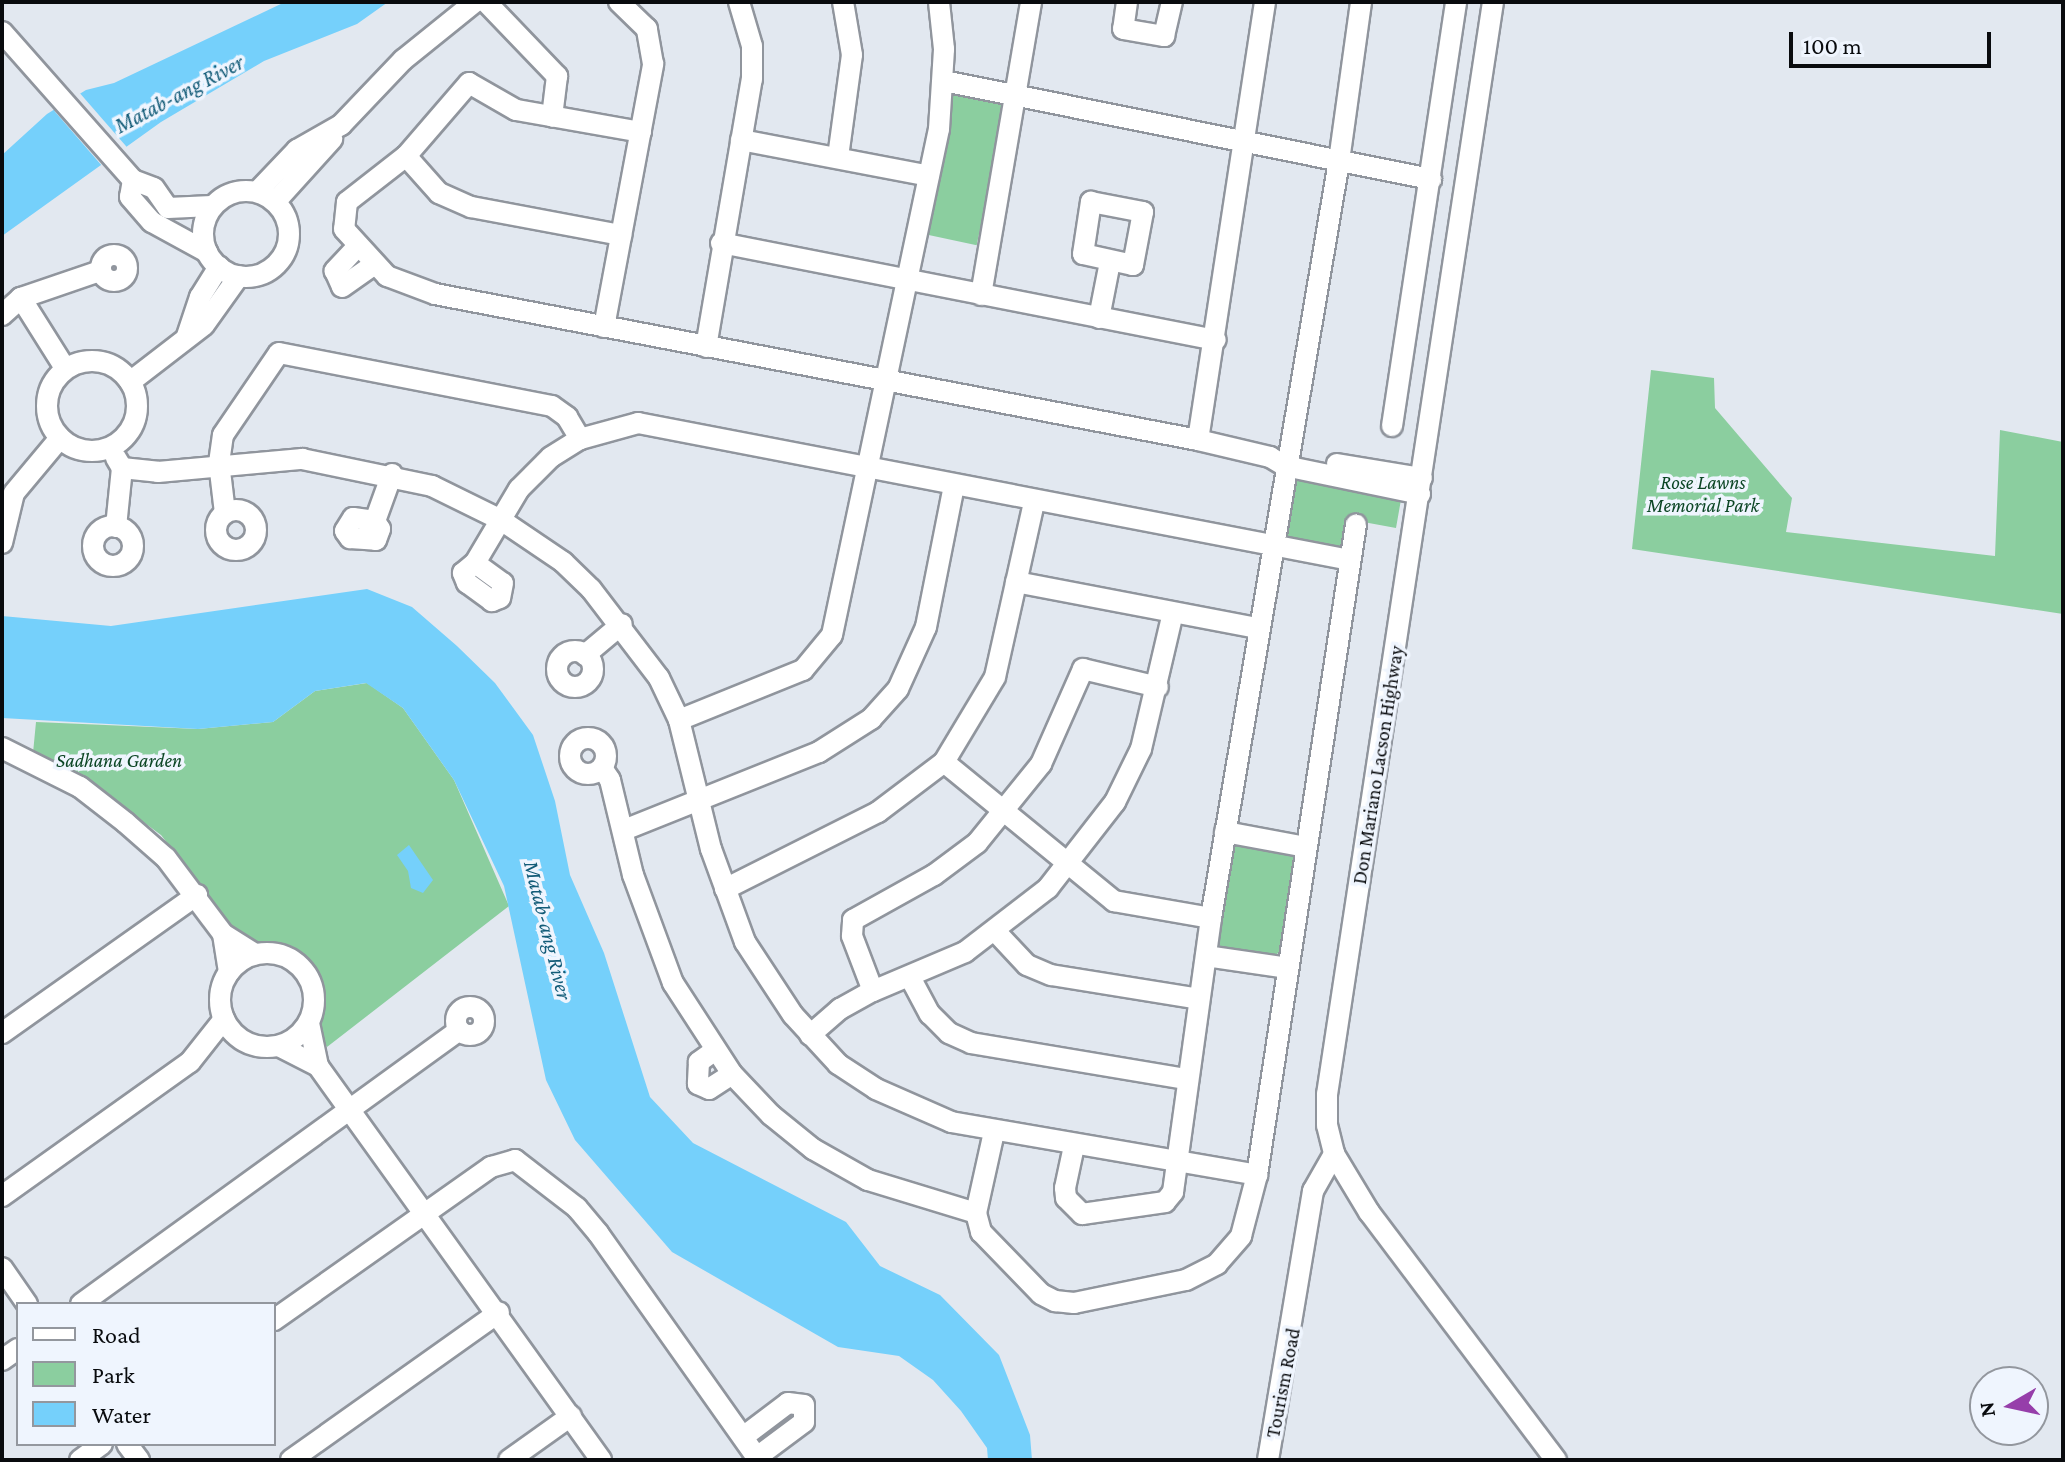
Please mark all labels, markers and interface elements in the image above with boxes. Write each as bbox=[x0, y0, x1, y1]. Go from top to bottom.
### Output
scale bar bbox=[1793, 16, 1995, 66]
text: 100 m bbox=[1803, 32, 1862, 59]
water label: Matab-ang River bbox=[110, 49, 248, 139]
park label: Rose Lawns Memorial Park bbox=[1647, 471, 1759, 518]
street label: Don Mariano Lacson Highway bbox=[1347, 644, 1409, 886]
park label: Sadhana Garden bbox=[56, 748, 182, 772]
water label: Matab-ang River bbox=[518, 858, 578, 1002]
legend bbox=[16, 1302, 276, 1446]
text: Road bbox=[92, 1321, 141, 1348]
street label: Tourism Road bbox=[1261, 1326, 1305, 1440]
text: Park bbox=[92, 1361, 135, 1388]
north arrow bbox=[1969, 1366, 2049, 1446]
text: N bbox=[1973, 1400, 2000, 1419]
text: Water bbox=[92, 1401, 151, 1428]

